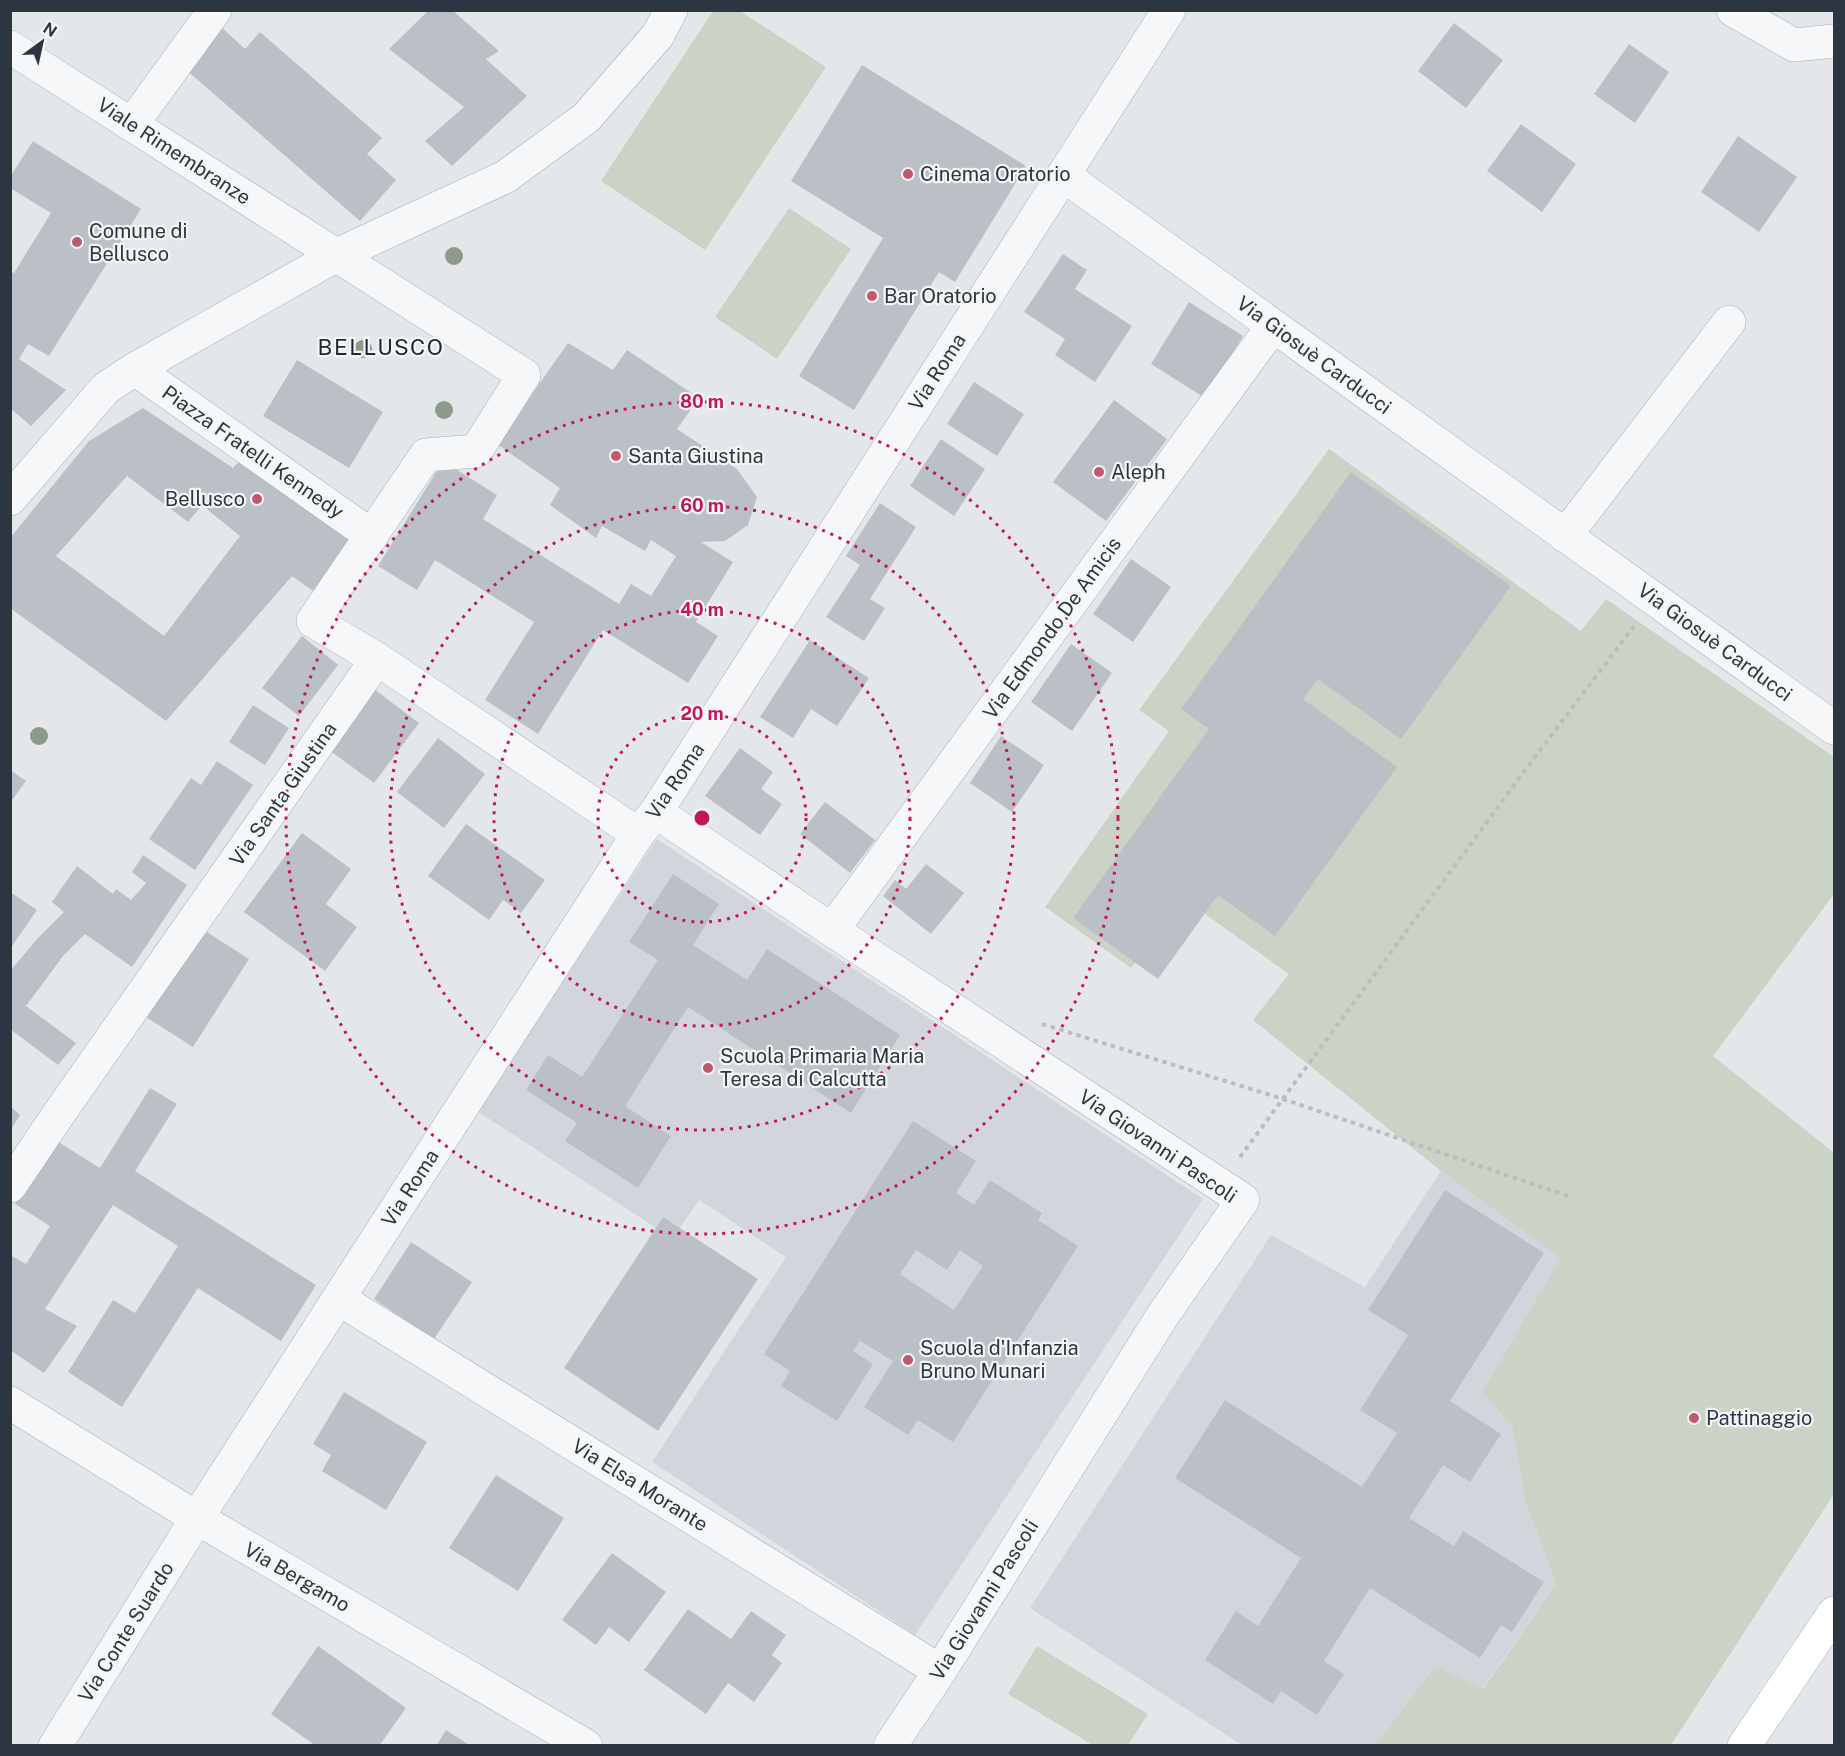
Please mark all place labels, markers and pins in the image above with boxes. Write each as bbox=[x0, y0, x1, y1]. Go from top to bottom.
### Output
place label: Cinema Oratorio bbox=[920, 162, 1070, 186]
marker: Cinema Oratorio bbox=[901, 167, 915, 181]
place label: Comune di Bellusco bbox=[89, 219, 187, 266]
marker: Comune di Bellusco bbox=[70, 235, 84, 249]
place label: Bar Oratorio bbox=[884, 284, 997, 308]
marker: Bar Oratorio bbox=[865, 289, 879, 303]
place label: Santa Giustina bbox=[628, 444, 764, 468]
marker: Santa Giustina bbox=[609, 449, 623, 463]
place label: Aleph bbox=[1111, 460, 1166, 484]
marker: Aleph bbox=[1092, 465, 1106, 479]
place label: Bellusco bbox=[165, 487, 245, 511]
marker: Bellusco bbox=[250, 492, 264, 506]
centre of rings bbox=[692, 808, 712, 828]
place label: Scuola Primaria Maria Teresa di Calcutta bbox=[720, 1044, 924, 1091]
marker: Scuola Primaria Maria Teresa di Calcutta bbox=[701, 1061, 715, 1075]
place label: Scuola d'Infanzia Bruno Munari bbox=[920, 1336, 1079, 1383]
marker: Scuola d'Infanzia Bruno Munari bbox=[901, 1353, 915, 1367]
place label: Pattinaggio bbox=[1706, 1406, 1812, 1430]
marker: Pattinaggio bbox=[1687, 1411, 1701, 1425]

